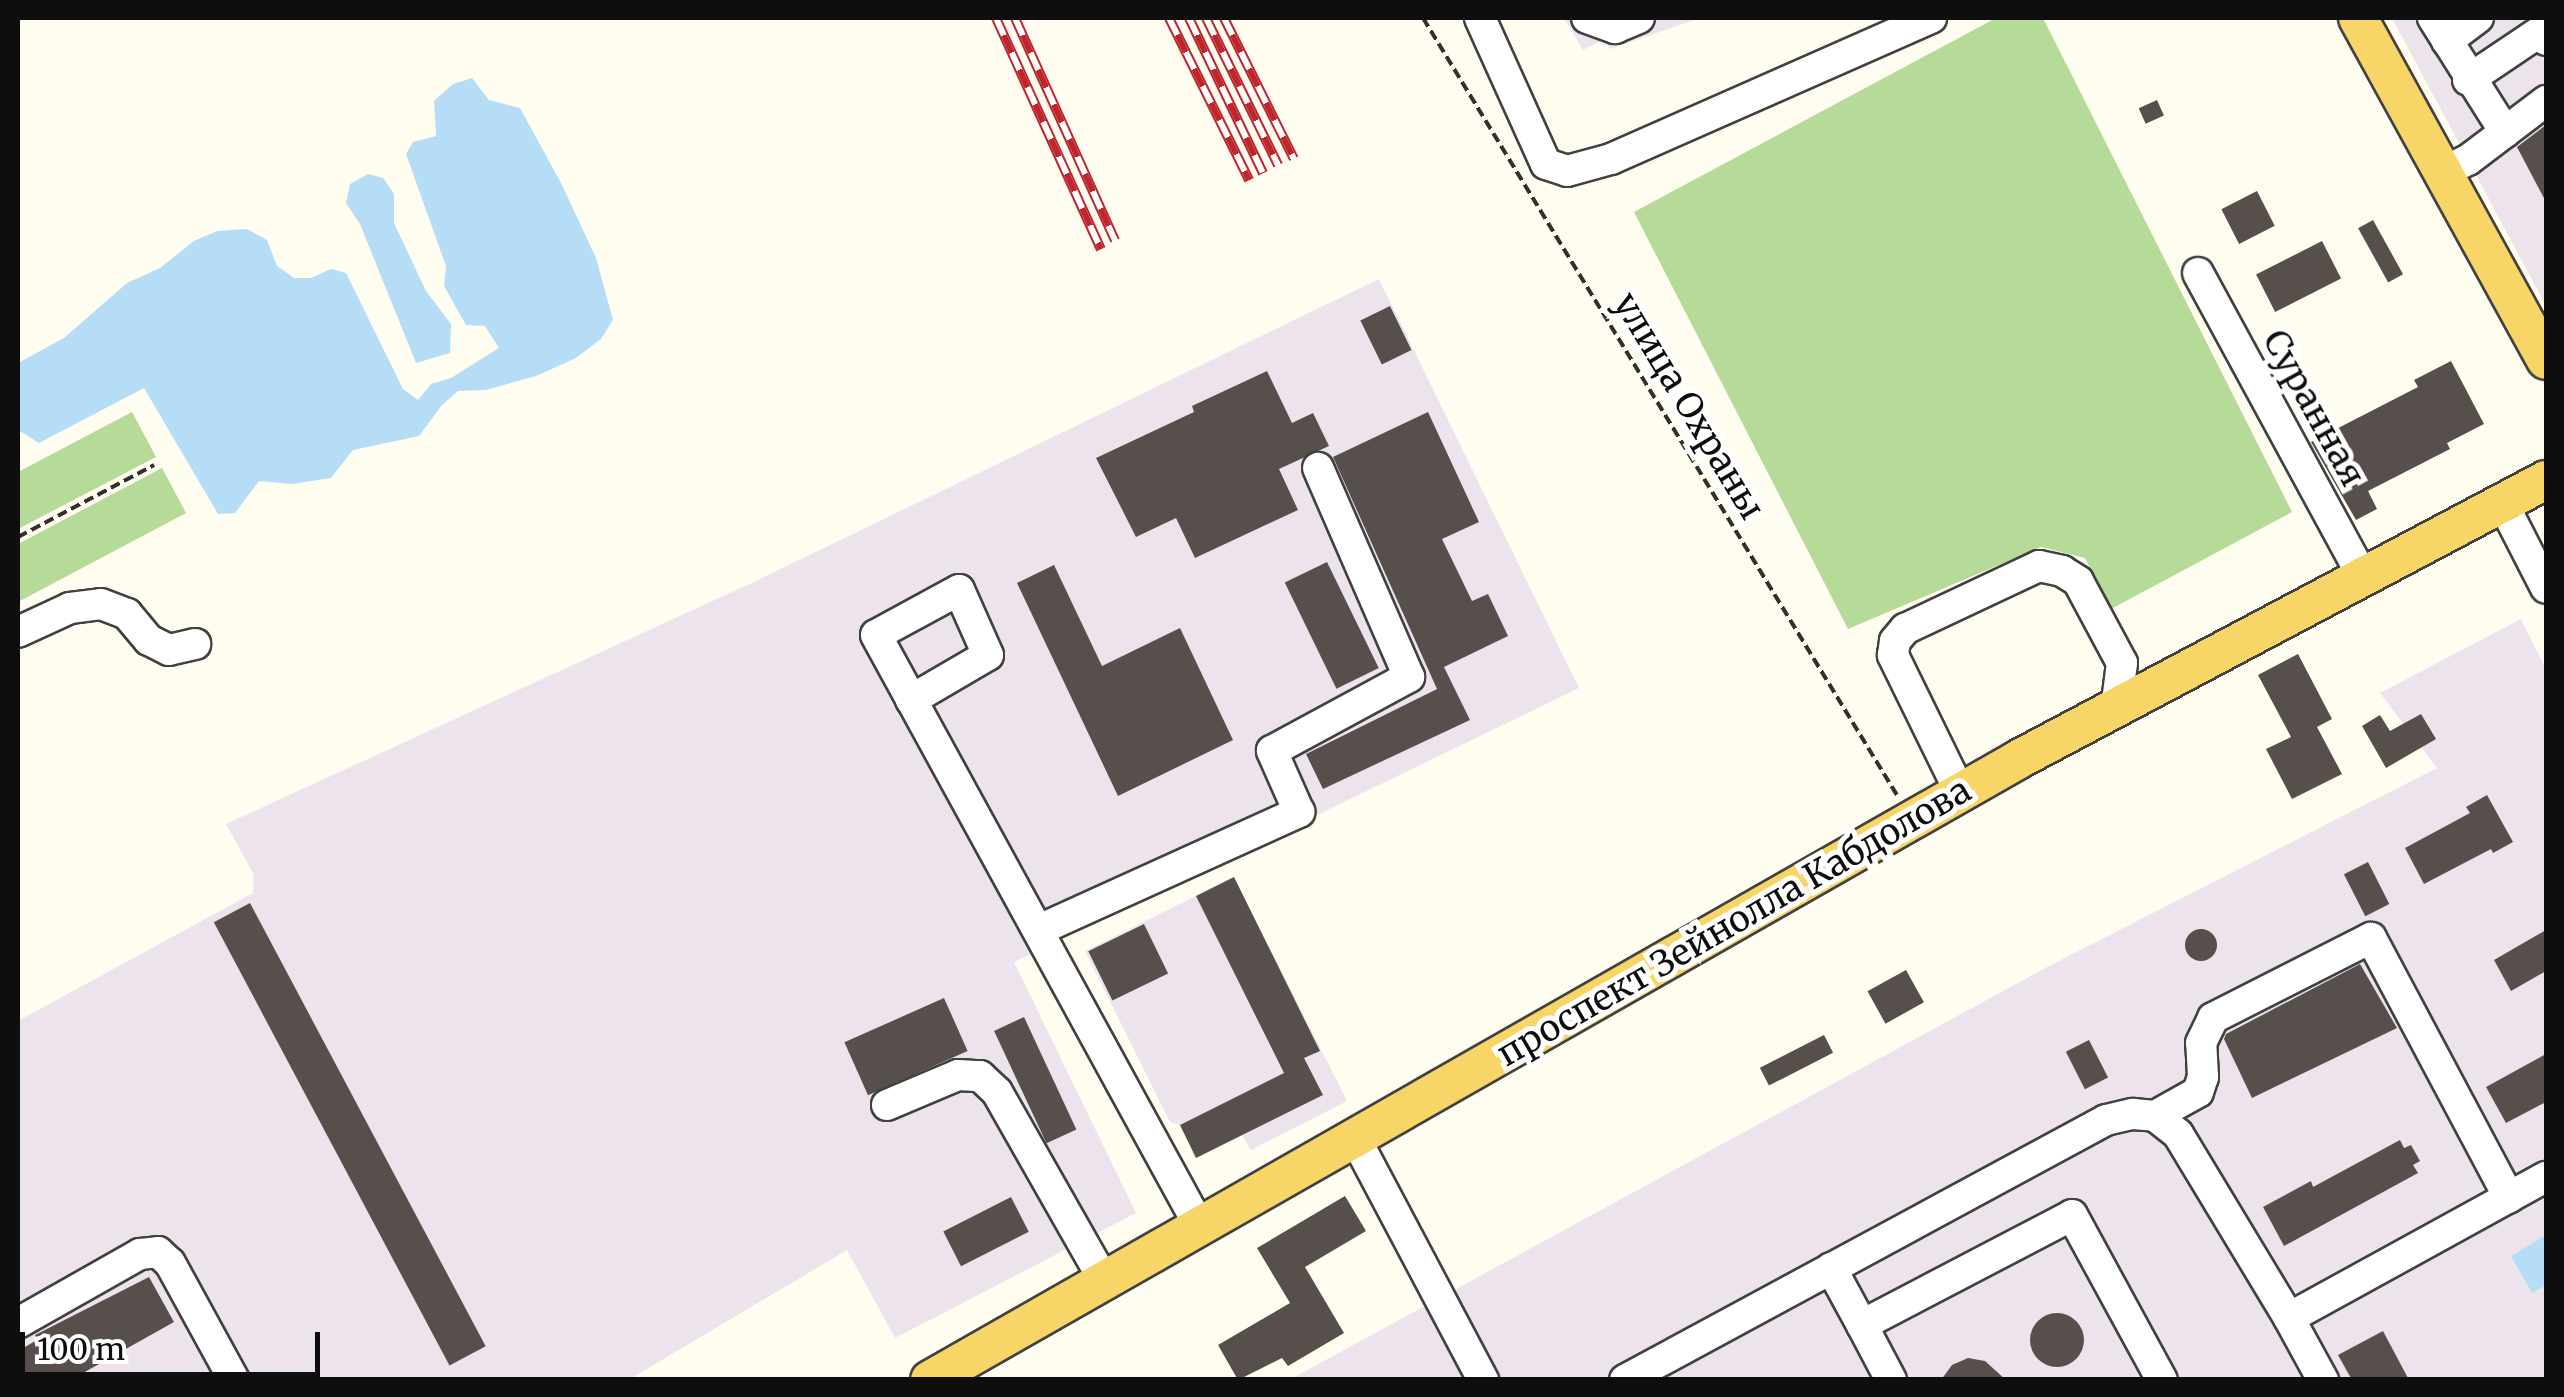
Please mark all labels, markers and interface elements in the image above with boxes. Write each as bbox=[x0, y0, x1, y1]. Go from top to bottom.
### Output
street label: улица Охраны bbox=[1605, 285, 1773, 527]
street label: Суранная bbox=[2254, 323, 2374, 493]
street label: проспект Зейнолла Кабдолова bbox=[1490, 769, 1978, 1075]
scale bar bbox=[25, 1312, 325, 1374]
text: 100 m bbox=[37, 1330, 125, 1368]

